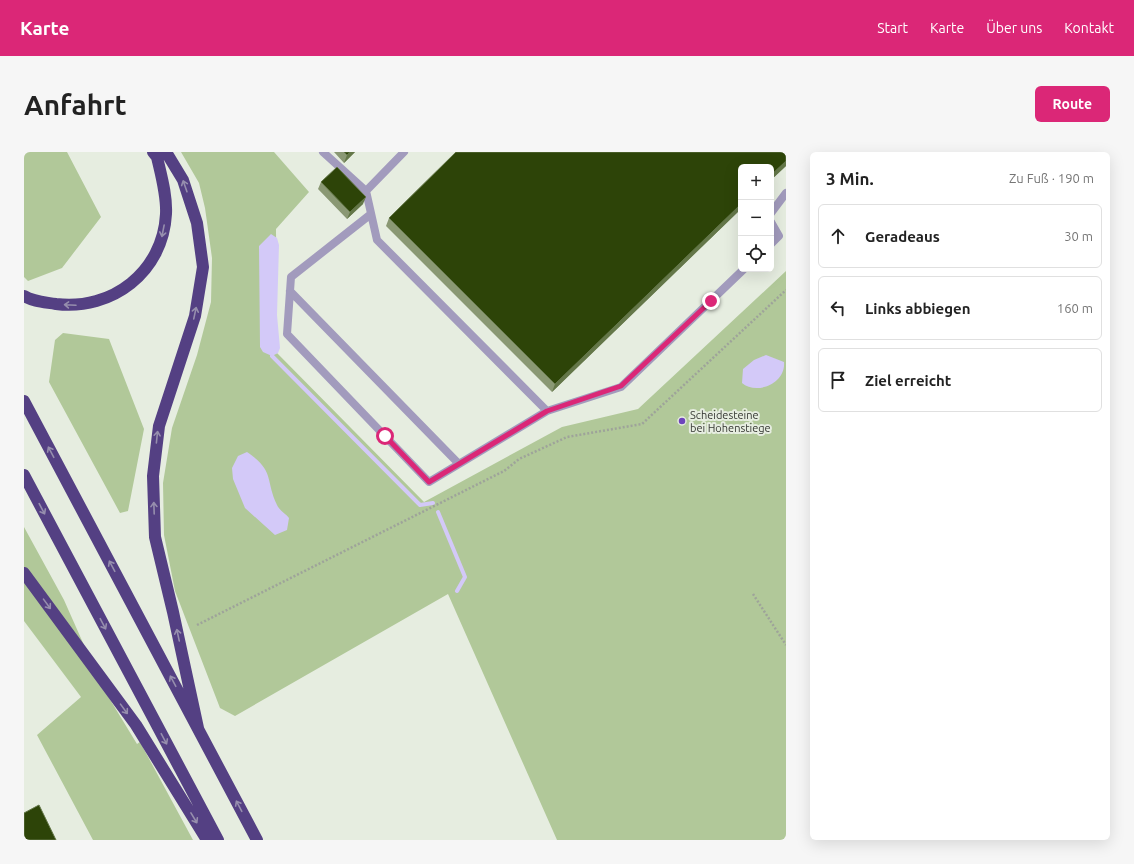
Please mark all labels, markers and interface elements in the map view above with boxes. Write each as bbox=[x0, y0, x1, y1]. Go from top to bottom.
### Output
text: Karte bbox=[20, 17, 69, 39]
text: Start bbox=[877, 20, 908, 36]
text: Karte bbox=[930, 20, 964, 36]
text: Über uns bbox=[986, 20, 1042, 36]
text: Kontakt bbox=[1064, 20, 1114, 36]
button: Route bbox=[1035, 86, 1110, 122]
text: Anfahrt bbox=[24, 89, 127, 120]
map controls bbox=[738, 164, 774, 272]
button: + bbox=[738, 164, 774, 200]
text: 3 Min. bbox=[826, 169, 874, 188]
text: Zu Fuß · 190 m bbox=[1009, 171, 1094, 185]
one-way arrow bbox=[181, 180, 188, 193]
button: − bbox=[738, 200, 774, 236]
one-way arrow bbox=[158, 224, 166, 237]
icon: ahead bbox=[827, 225, 849, 247]
text: Geradeaus bbox=[865, 228, 940, 245]
text: 30 m bbox=[1064, 229, 1093, 243]
button: locate bbox=[738, 236, 774, 272]
route end bbox=[702, 292, 720, 310]
icon: left bbox=[827, 297, 849, 319]
text: Links abbiegen bbox=[865, 300, 970, 317]
one-way arrow bbox=[63, 301, 76, 309]
text: 160 m bbox=[1057, 301, 1093, 315]
one-way arrow bbox=[192, 307, 200, 320]
icon: arrive bbox=[827, 369, 849, 391]
text: Ziel erreicht bbox=[865, 372, 951, 389]
place label: Scheidesteine bei Hohenstiege bbox=[690, 409, 771, 434]
marker: Scheidesteine bei Hohenstiege bbox=[677, 416, 687, 426]
route start bbox=[376, 427, 394, 445]
one-way arrow bbox=[154, 431, 161, 444]
one-way arrow bbox=[47, 446, 54, 458]
one-way arrow bbox=[151, 502, 158, 515]
one-way arrow bbox=[39, 503, 47, 515]
one-way arrow bbox=[107, 561, 115, 573]
one-way arrow bbox=[43, 598, 52, 609]
one-way arrow bbox=[100, 618, 108, 630]
one-way arrow bbox=[174, 629, 182, 642]
one-way arrow bbox=[168, 675, 176, 687]
one-way arrow bbox=[120, 703, 129, 714]
one-way arrow bbox=[161, 733, 169, 745]
one-way arrow bbox=[234, 800, 242, 812]
one-way arrow bbox=[189, 813, 198, 824]

